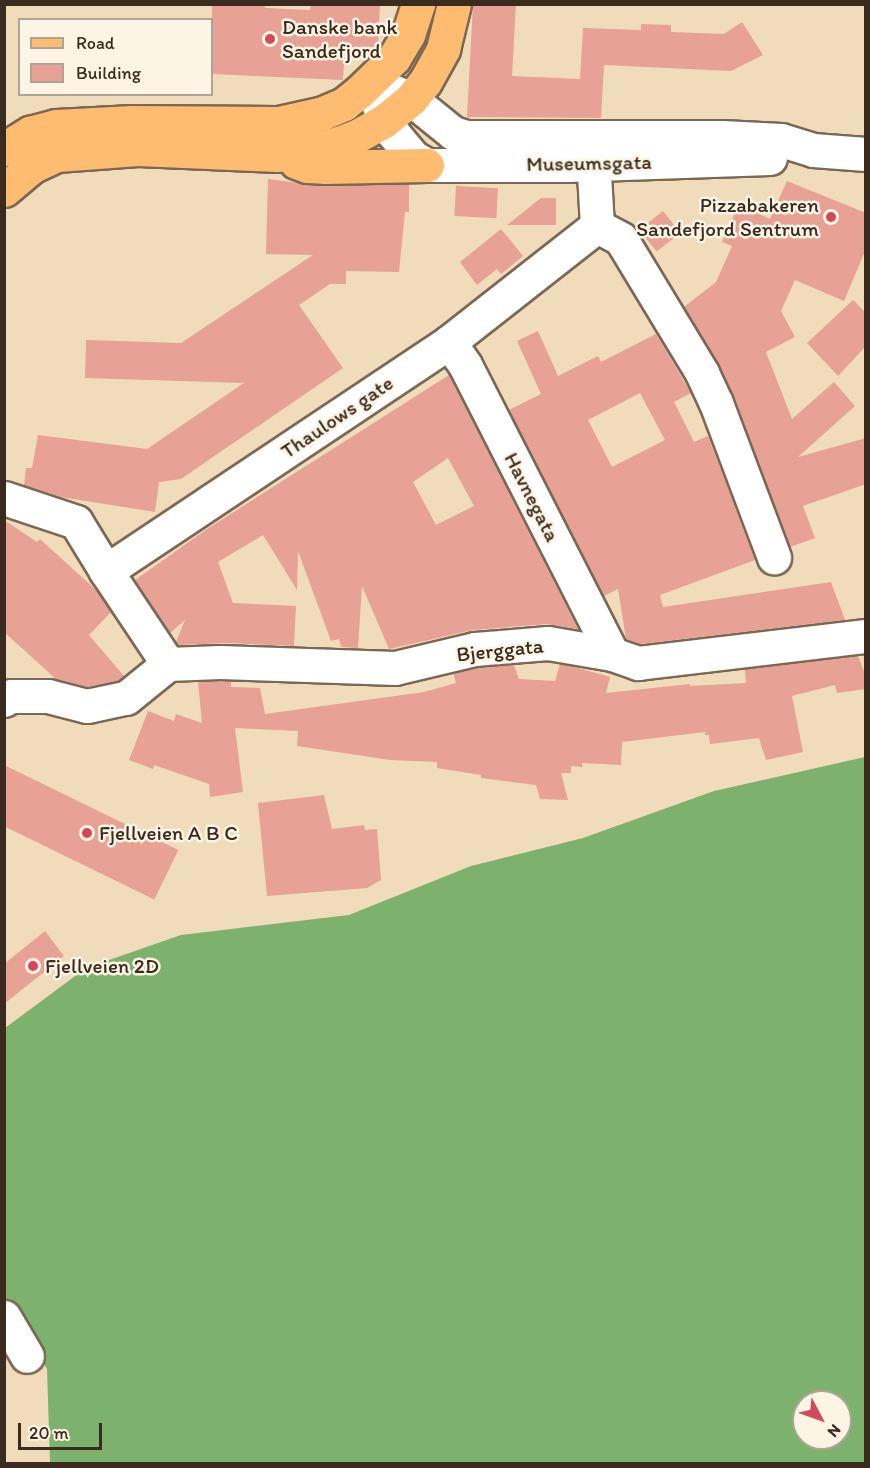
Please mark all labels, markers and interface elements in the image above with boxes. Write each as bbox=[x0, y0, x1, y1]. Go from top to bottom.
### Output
place label: Danske bank Sandefjord bbox=[282, 14, 398, 64]
legend bbox=[18, 18, 213, 96]
text: Road bbox=[76, 32, 115, 54]
marker: Danske bank Sandefjord bbox=[263, 32, 277, 46]
text: Building bbox=[76, 62, 141, 84]
street label: Museumsgata bbox=[526, 149, 652, 177]
place label: Pizzabakeren Sandefjord Sentrum bbox=[636, 192, 819, 242]
marker: Pizzabakeren Sandefjord Sentrum bbox=[824, 210, 838, 224]
street label: Thaulows gate bbox=[276, 370, 398, 464]
street label: Havnegata bbox=[499, 448, 565, 546]
street label: Bjerggata bbox=[455, 633, 545, 667]
place label: Fjellveien A B C bbox=[99, 820, 238, 846]
marker: Fjellveien A B C bbox=[80, 826, 94, 840]
place label: Fjellveien 2D bbox=[45, 953, 159, 979]
marker: Fjellveien 2D bbox=[26, 959, 40, 973]
north arrow bbox=[792, 1390, 852, 1450]
scale bar bbox=[21, 1411, 105, 1449]
text: N bbox=[824, 1421, 845, 1441]
text: 20 m bbox=[29, 1422, 69, 1444]

